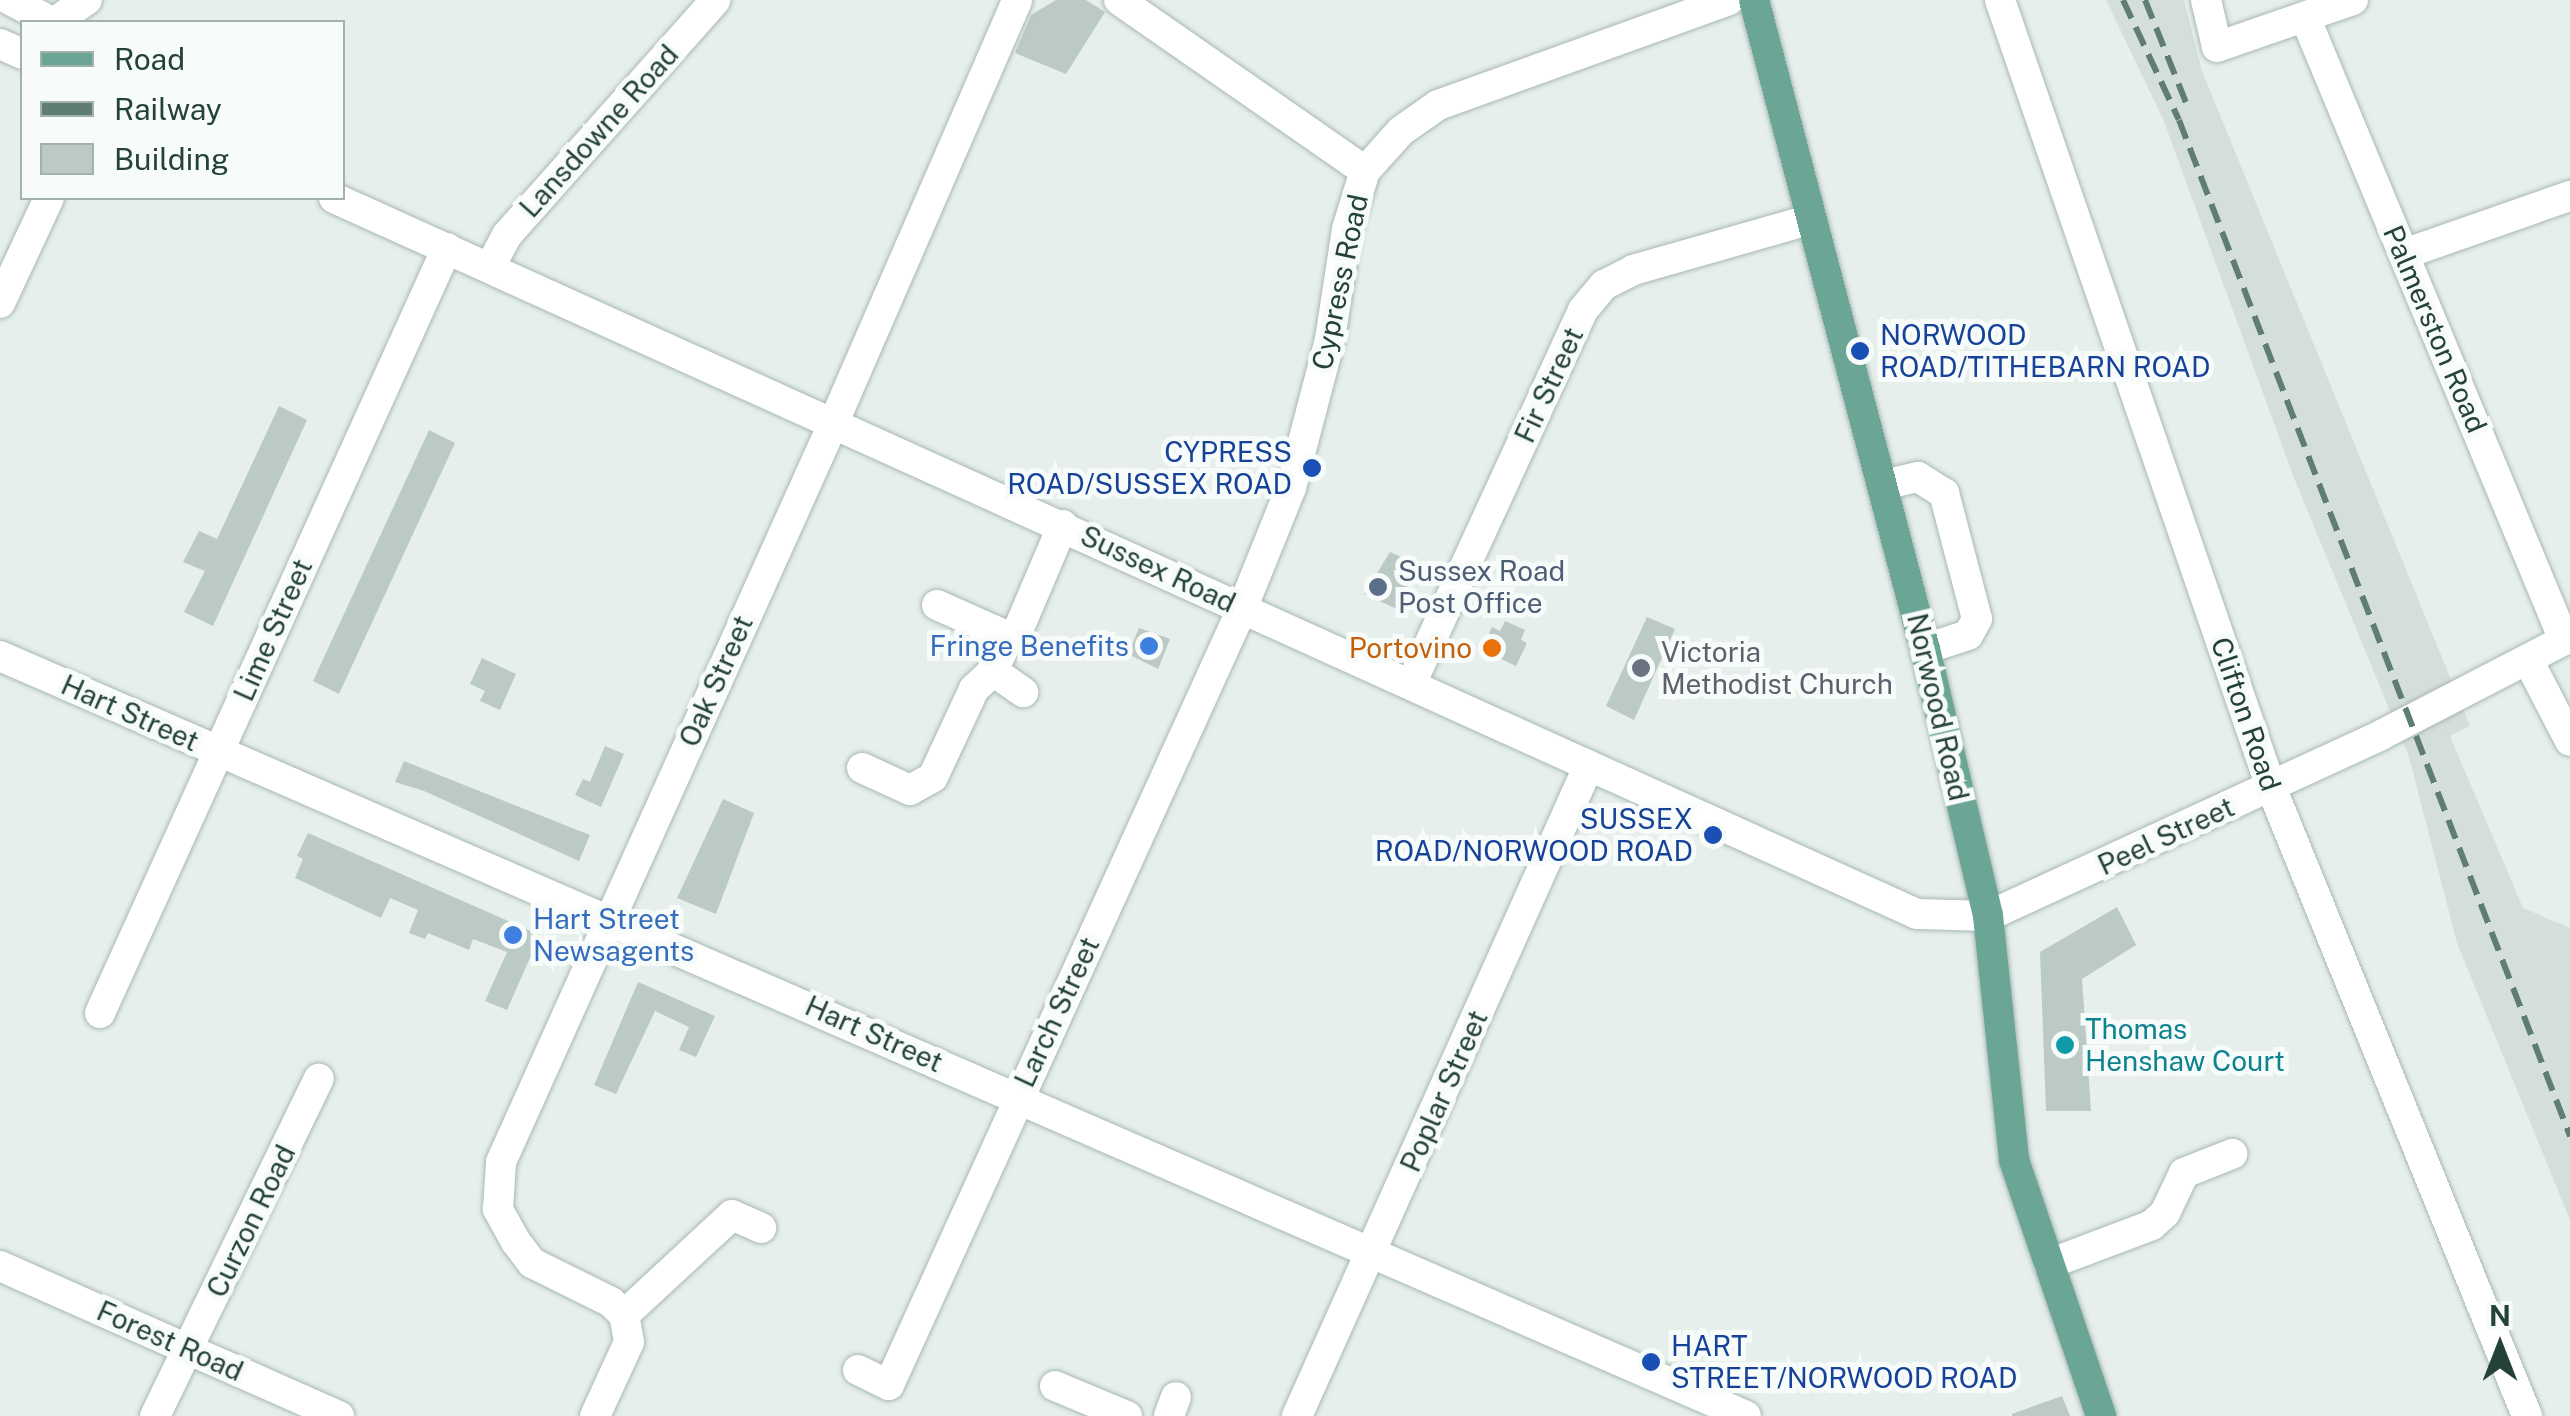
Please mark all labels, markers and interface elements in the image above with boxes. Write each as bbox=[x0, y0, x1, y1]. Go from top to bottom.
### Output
legend bbox=[20, 20, 345, 200]
street label: Lansdowne Road bbox=[513, 38, 685, 224]
text: Road bbox=[114, 41, 185, 77]
text: Railway bbox=[114, 91, 222, 127]
text: Building bbox=[114, 141, 229, 177]
street label: Cypress Road bbox=[1305, 191, 1375, 373]
street label: Palmerston Road bbox=[2376, 220, 2494, 438]
place label: NORWOOD ROAD/TITHEBARN ROAD bbox=[1880, 318, 2210, 384]
street label: Fir Street bbox=[1508, 322, 1590, 448]
marker: NORWOOD ROAD/TITHEBARN ROAD bbox=[1849, 340, 1871, 362]
place label: CYPRESS ROAD/SUSSEX ROAD bbox=[1007, 435, 1292, 501]
marker: CYPRESS ROAD/SUSSEX ROAD bbox=[1301, 457, 1323, 479]
street label: Sussex Road bbox=[1075, 518, 1241, 620]
street label: Lime Street bbox=[227, 554, 319, 706]
place label: Sussex Road Post Office bbox=[1398, 554, 1565, 620]
marker: Sussex Road Post Office bbox=[1367, 576, 1389, 598]
street label: Oak Street bbox=[672, 610, 760, 752]
street label: Norwood Road bbox=[1900, 610, 1976, 804]
place label: Fringe Benefits bbox=[929, 629, 1129, 663]
place label: Portovino bbox=[1349, 631, 1472, 665]
street label: Clifton Road bbox=[2204, 633, 2288, 795]
marker: Fringe Benefits bbox=[1138, 635, 1160, 657]
place label: Victoria Methodist Church bbox=[1661, 635, 1893, 701]
marker: Portovino bbox=[1481, 637, 1503, 659]
marker: Victoria Methodist Church bbox=[1630, 657, 1652, 679]
street label: Hart Street bbox=[56, 668, 204, 758]
street label: Peel Street bbox=[2093, 790, 2239, 882]
place label: SUSSEX ROAD/NORWOOD ROAD bbox=[1375, 802, 1693, 868]
marker: SUSSEX ROAD/NORWOOD ROAD bbox=[1702, 824, 1724, 846]
place label: Hart Street Newsagents bbox=[533, 902, 694, 968]
marker: Hart Street Newsagents bbox=[502, 924, 524, 946]
street label: Larch Street bbox=[1008, 932, 1106, 1092]
street label: Hart Street bbox=[800, 989, 948, 1079]
street label: Poplar Street bbox=[1393, 1005, 1495, 1177]
place label: Thomas Henshaw Court bbox=[2085, 1012, 2285, 1078]
marker: Thomas Henshaw Court bbox=[2054, 1034, 2076, 1056]
street label: Curzon Road bbox=[200, 1139, 302, 1303]
street label: Forest Road bbox=[92, 1294, 248, 1388]
north arrow bbox=[2450, 1296, 2550, 1396]
text: N bbox=[2489, 1299, 2511, 1332]
place label: HART STREET/NORWOOD ROAD bbox=[1671, 1329, 2018, 1395]
marker: HART STREET/NORWOOD ROAD bbox=[1640, 1351, 1662, 1373]

